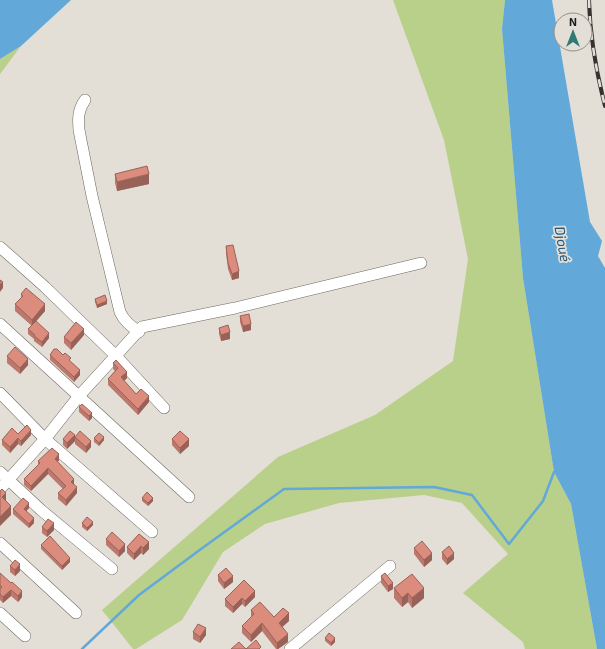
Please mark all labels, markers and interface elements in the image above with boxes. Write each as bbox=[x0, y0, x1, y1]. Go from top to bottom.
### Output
north arrow bbox=[553, 12, 593, 52]
text: N bbox=[569, 15, 577, 28]
water label: Djoué bbox=[551, 225, 575, 264]

